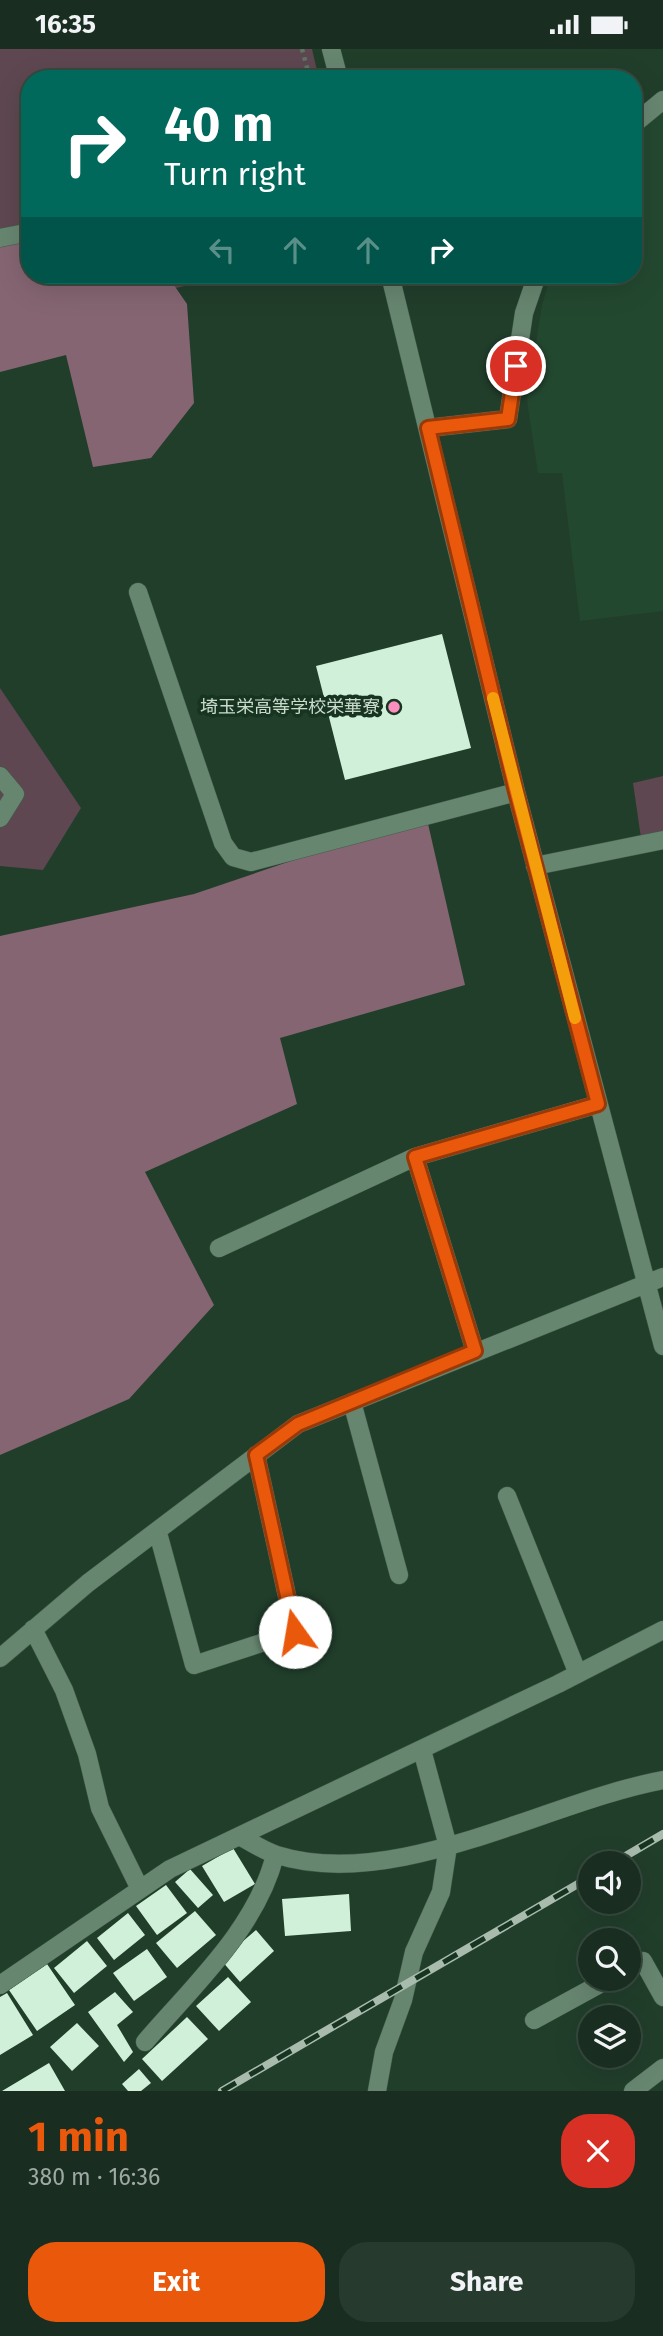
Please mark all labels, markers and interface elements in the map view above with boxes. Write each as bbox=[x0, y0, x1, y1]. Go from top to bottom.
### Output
text: 16:35 bbox=[35, 9, 96, 40]
text: 40 m bbox=[164, 95, 273, 154]
icon: right bbox=[49, 98, 140, 189]
text: Turn right bbox=[164, 155, 306, 193]
icon: left bbox=[203, 231, 241, 269]
icon: ahead bbox=[276, 231, 314, 269]
icon: ahead bbox=[349, 231, 387, 269]
icon: right bbox=[422, 231, 460, 269]
pin bbox=[486, 336, 546, 396]
icon: arrive bbox=[497, 347, 535, 385]
place label: 埼玉栄高等学校栄華寮 bbox=[200, 696, 380, 718]
marker: 埼玉栄高等学校栄華寮 bbox=[386, 699, 402, 715]
position arrow bbox=[258, 1595, 332, 1669]
map controls bbox=[578, 1851, 641, 2068]
button: sound bbox=[578, 1851, 641, 1914]
button: search bbox=[578, 1928, 641, 1991]
button: layers bbox=[578, 2005, 641, 2068]
text: 1 min bbox=[28, 2112, 129, 2162]
button: close bbox=[561, 2114, 635, 2188]
text: 380 m · 16:36 bbox=[28, 2163, 160, 2191]
button: Exit bbox=[28, 2242, 325, 2322]
button: Share bbox=[339, 2242, 635, 2322]

